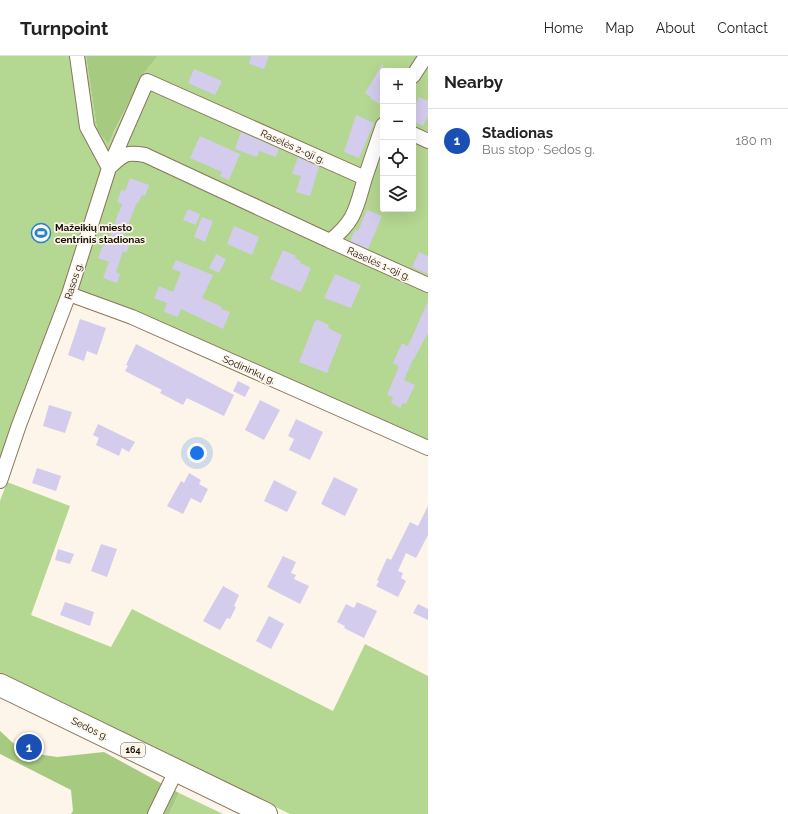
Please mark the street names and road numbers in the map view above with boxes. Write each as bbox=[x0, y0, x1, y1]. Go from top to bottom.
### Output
street label: Raselės 2-oji g. bbox=[259, 127, 327, 166]
street label: Raselės 1-oji g. bbox=[346, 245, 412, 282]
street label: Rasos g. bbox=[62, 261, 85, 301]
street label: Sodininkų g. bbox=[221, 353, 277, 386]
street label: Sedos g. bbox=[70, 715, 110, 742]
road number: 164 bbox=[121, 743, 145, 757]

